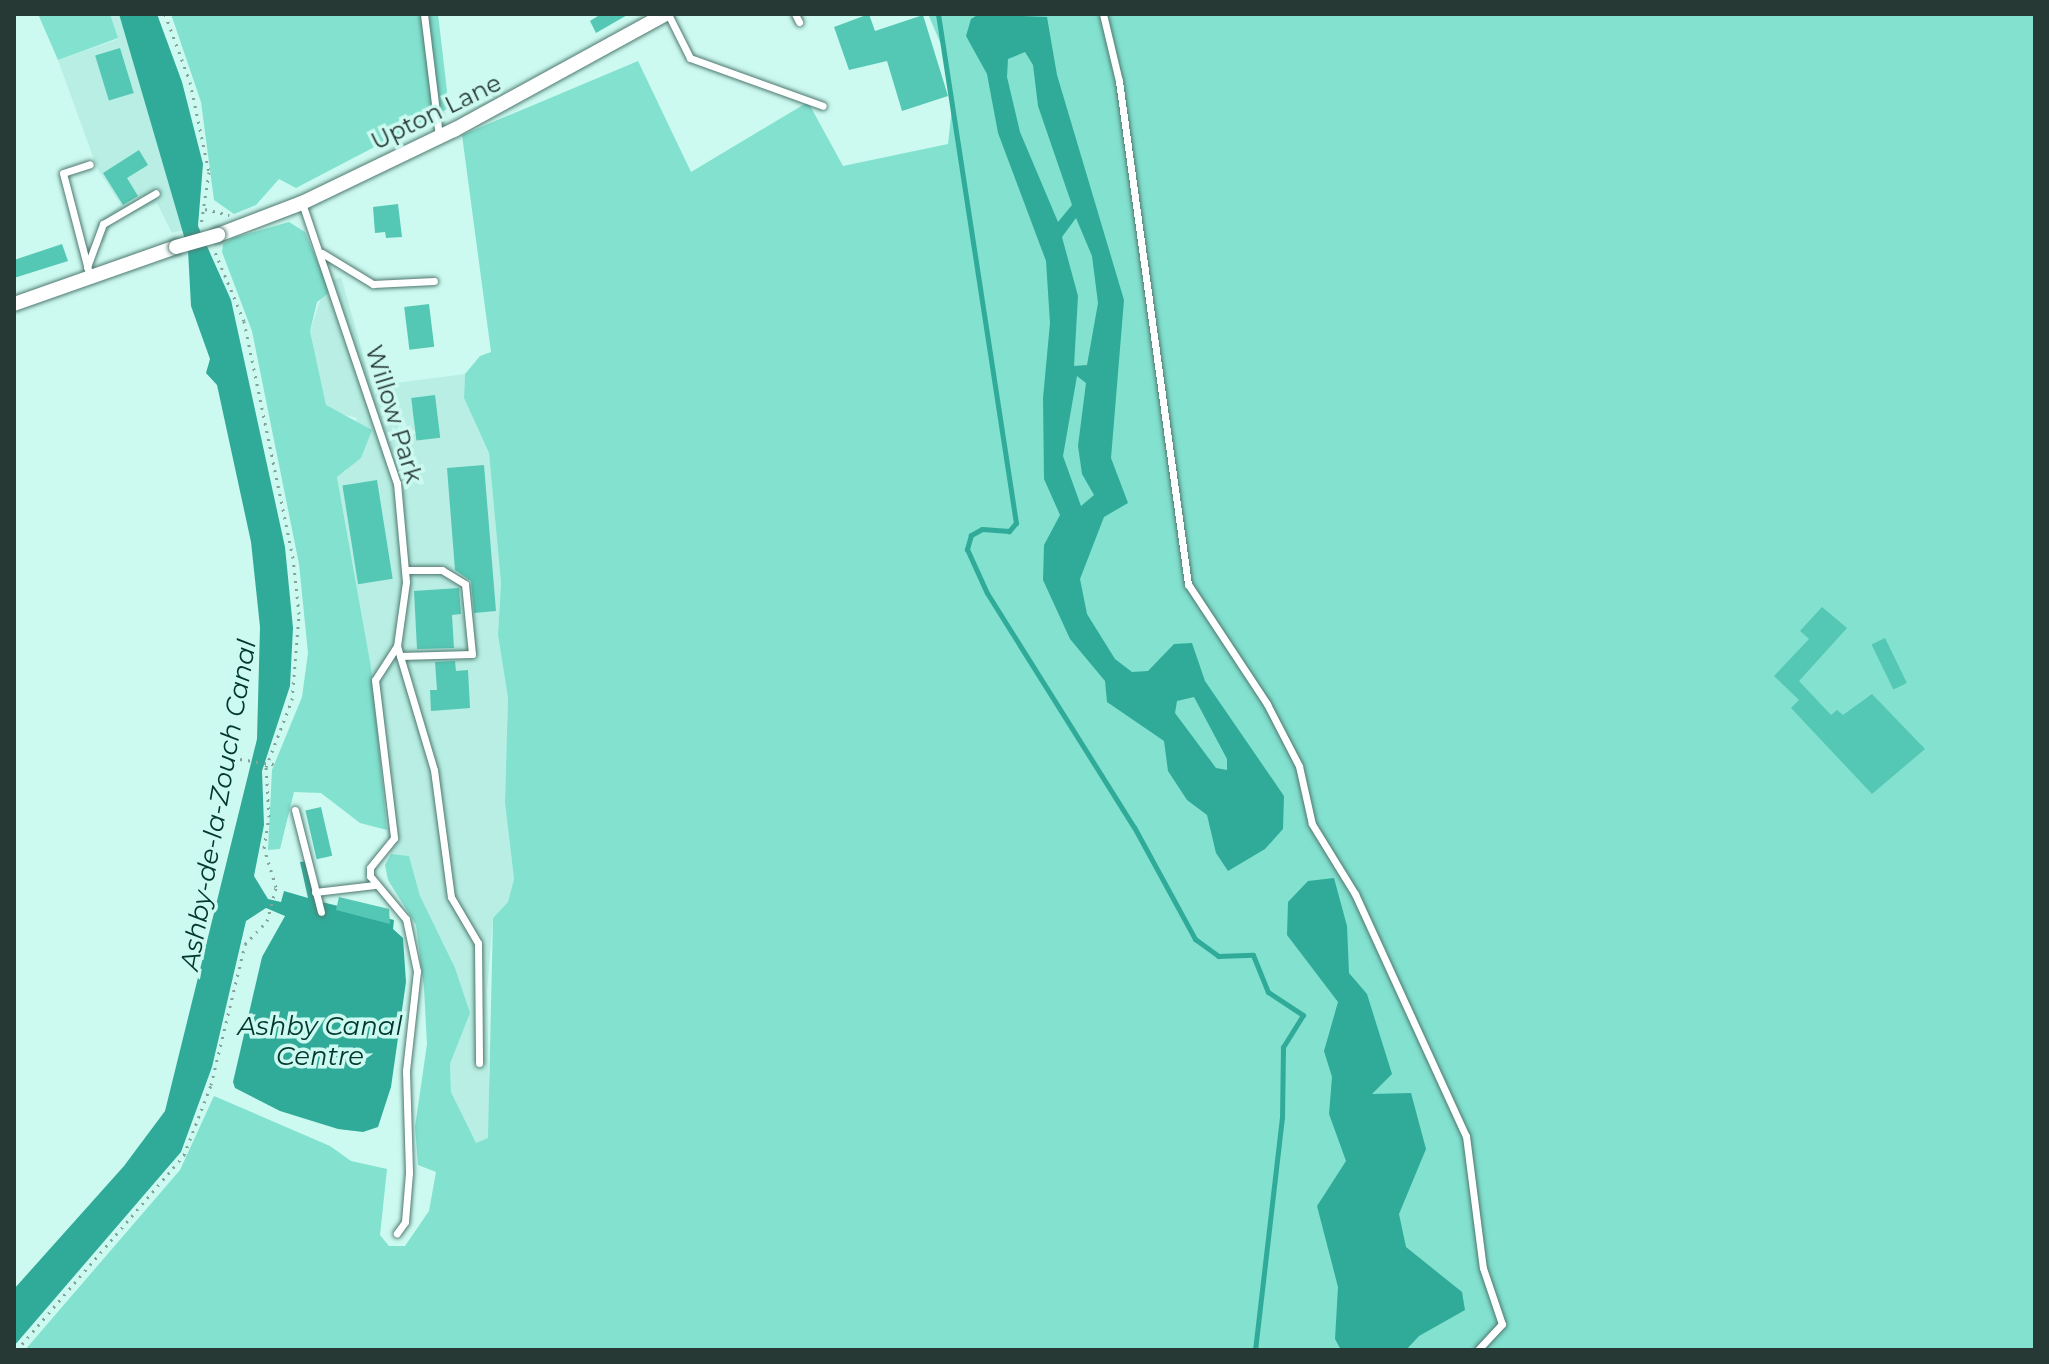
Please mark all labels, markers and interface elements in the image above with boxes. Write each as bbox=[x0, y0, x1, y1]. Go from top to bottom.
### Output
street label: Upton Lane bbox=[366, 68, 506, 156]
street label: Willow Park bbox=[359, 342, 429, 486]
water label: Ashby-de-la-Zouch Canal bbox=[175, 637, 263, 973]
water label: Ashby Canal Centre bbox=[238, 1011, 402, 1072]

